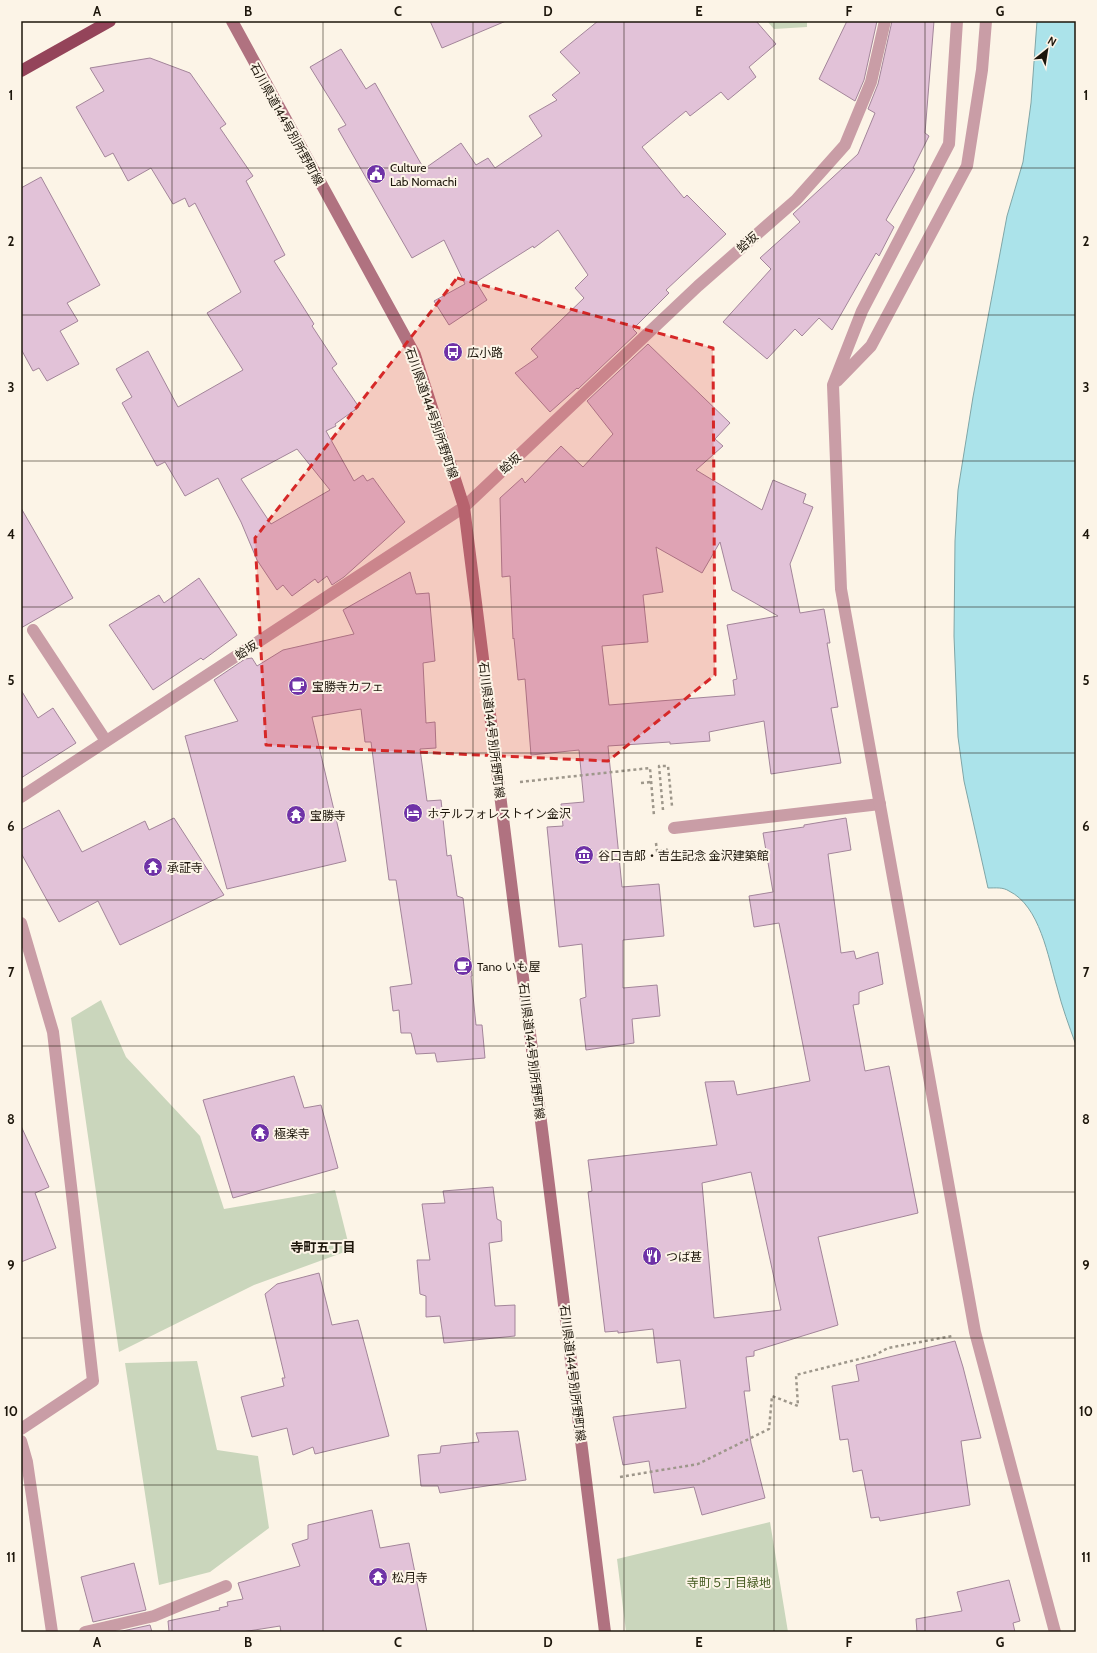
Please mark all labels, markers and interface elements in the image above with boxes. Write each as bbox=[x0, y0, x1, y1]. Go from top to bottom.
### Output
text: A bbox=[93, 3, 102, 19]
text: B bbox=[244, 3, 252, 19]
text: C bbox=[394, 3, 402, 19]
text: D bbox=[543, 3, 553, 19]
text: E bbox=[695, 3, 703, 19]
text: F bbox=[846, 3, 853, 19]
text: G bbox=[996, 3, 1005, 19]
north arrow bbox=[1027, 30, 1067, 70]
text: N bbox=[1045, 33, 1059, 49]
street label: 石川県道144号別所野町線 bbox=[247, 60, 327, 188]
text: 1 bbox=[9, 87, 13, 103]
text: 1 bbox=[1084, 87, 1088, 103]
place label: Culture Lab Nomachi bbox=[390, 160, 457, 189]
public building icon: Culture Lab Nomachi bbox=[365, 163, 387, 185]
street label: 蛤坂 bbox=[733, 228, 761, 256]
text: 2 bbox=[8, 233, 15, 249]
text: 2 bbox=[1083, 233, 1090, 249]
bus stop icon: 広小路 bbox=[442, 341, 464, 363]
street label: 石川県道144号別所野町線 bbox=[402, 345, 462, 481]
place label: 広小路 bbox=[467, 345, 503, 360]
text: 3 bbox=[7, 379, 15, 395]
text: 3 bbox=[1082, 379, 1090, 395]
street label: 蛤坂 bbox=[496, 449, 524, 477]
text: 4 bbox=[7, 526, 15, 542]
text: 4 bbox=[1082, 526, 1090, 542]
street label: 蛤坂 bbox=[232, 637, 260, 663]
street label: 石川県道144号別所野町線 bbox=[476, 661, 508, 799]
text: 5 bbox=[8, 672, 15, 688]
text: 5 bbox=[1083, 672, 1090, 688]
cafe icon: 宝勝寺カフェ bbox=[287, 675, 309, 697]
place label: 宝勝寺カフェ bbox=[312, 679, 384, 694]
hotel icon: ホテルフォレストイン金沢 bbox=[402, 802, 424, 824]
temple icon: 宝勝寺 bbox=[285, 804, 307, 826]
place label: ホテルフォレストイン金沢 bbox=[427, 806, 571, 821]
place label: 宝勝寺 bbox=[310, 808, 346, 823]
text: 6 bbox=[7, 818, 15, 834]
text: 6 bbox=[1082, 818, 1090, 834]
museum icon: 谷口吉郎・吉生記念 金沢建築館 bbox=[573, 844, 595, 866]
place label: 谷口吉郎・吉生記念 金沢建築館 bbox=[598, 848, 769, 863]
temple icon: 承証寺 bbox=[142, 856, 164, 878]
place label: 承証寺 bbox=[167, 860, 203, 875]
cafe icon: Tano いも屋 bbox=[452, 955, 474, 977]
place label: Tano いも屋 bbox=[477, 959, 540, 974]
text: 7 bbox=[8, 964, 15, 980]
text: 7 bbox=[1083, 964, 1090, 980]
street label: 石川県道144号別所野町線 bbox=[516, 982, 548, 1120]
text: 8 bbox=[7, 1111, 15, 1127]
text: 8 bbox=[1082, 1111, 1090, 1127]
temple icon: 極楽寺 bbox=[249, 1122, 271, 1144]
place label: 極楽寺 bbox=[274, 1126, 310, 1141]
district label: 寺町五丁目 bbox=[290, 1239, 356, 1255]
restaurant icon: つば甚 bbox=[641, 1245, 663, 1267]
place label: つば甚 bbox=[666, 1249, 702, 1264]
text: 9 bbox=[7, 1257, 15, 1273]
text: 9 bbox=[1082, 1257, 1090, 1273]
street label: 石川県道144号別所野町線 bbox=[557, 1304, 589, 1442]
text: 10 bbox=[4, 1403, 18, 1419]
text: 10 bbox=[1079, 1403, 1093, 1419]
text: 11 bbox=[6, 1549, 16, 1565]
text: 11 bbox=[1081, 1549, 1091, 1565]
temple icon: 松月寺 bbox=[367, 1566, 389, 1588]
place label: 松月寺 bbox=[392, 1570, 428, 1585]
park label: 寺町５丁目緑地 bbox=[687, 1575, 771, 1590]
text: A bbox=[93, 1634, 102, 1650]
text: B bbox=[244, 1634, 252, 1650]
text: C bbox=[394, 1634, 402, 1650]
text: D bbox=[543, 1634, 553, 1650]
text: E bbox=[695, 1634, 703, 1650]
text: F bbox=[846, 1634, 853, 1650]
text: G bbox=[996, 1634, 1005, 1650]

